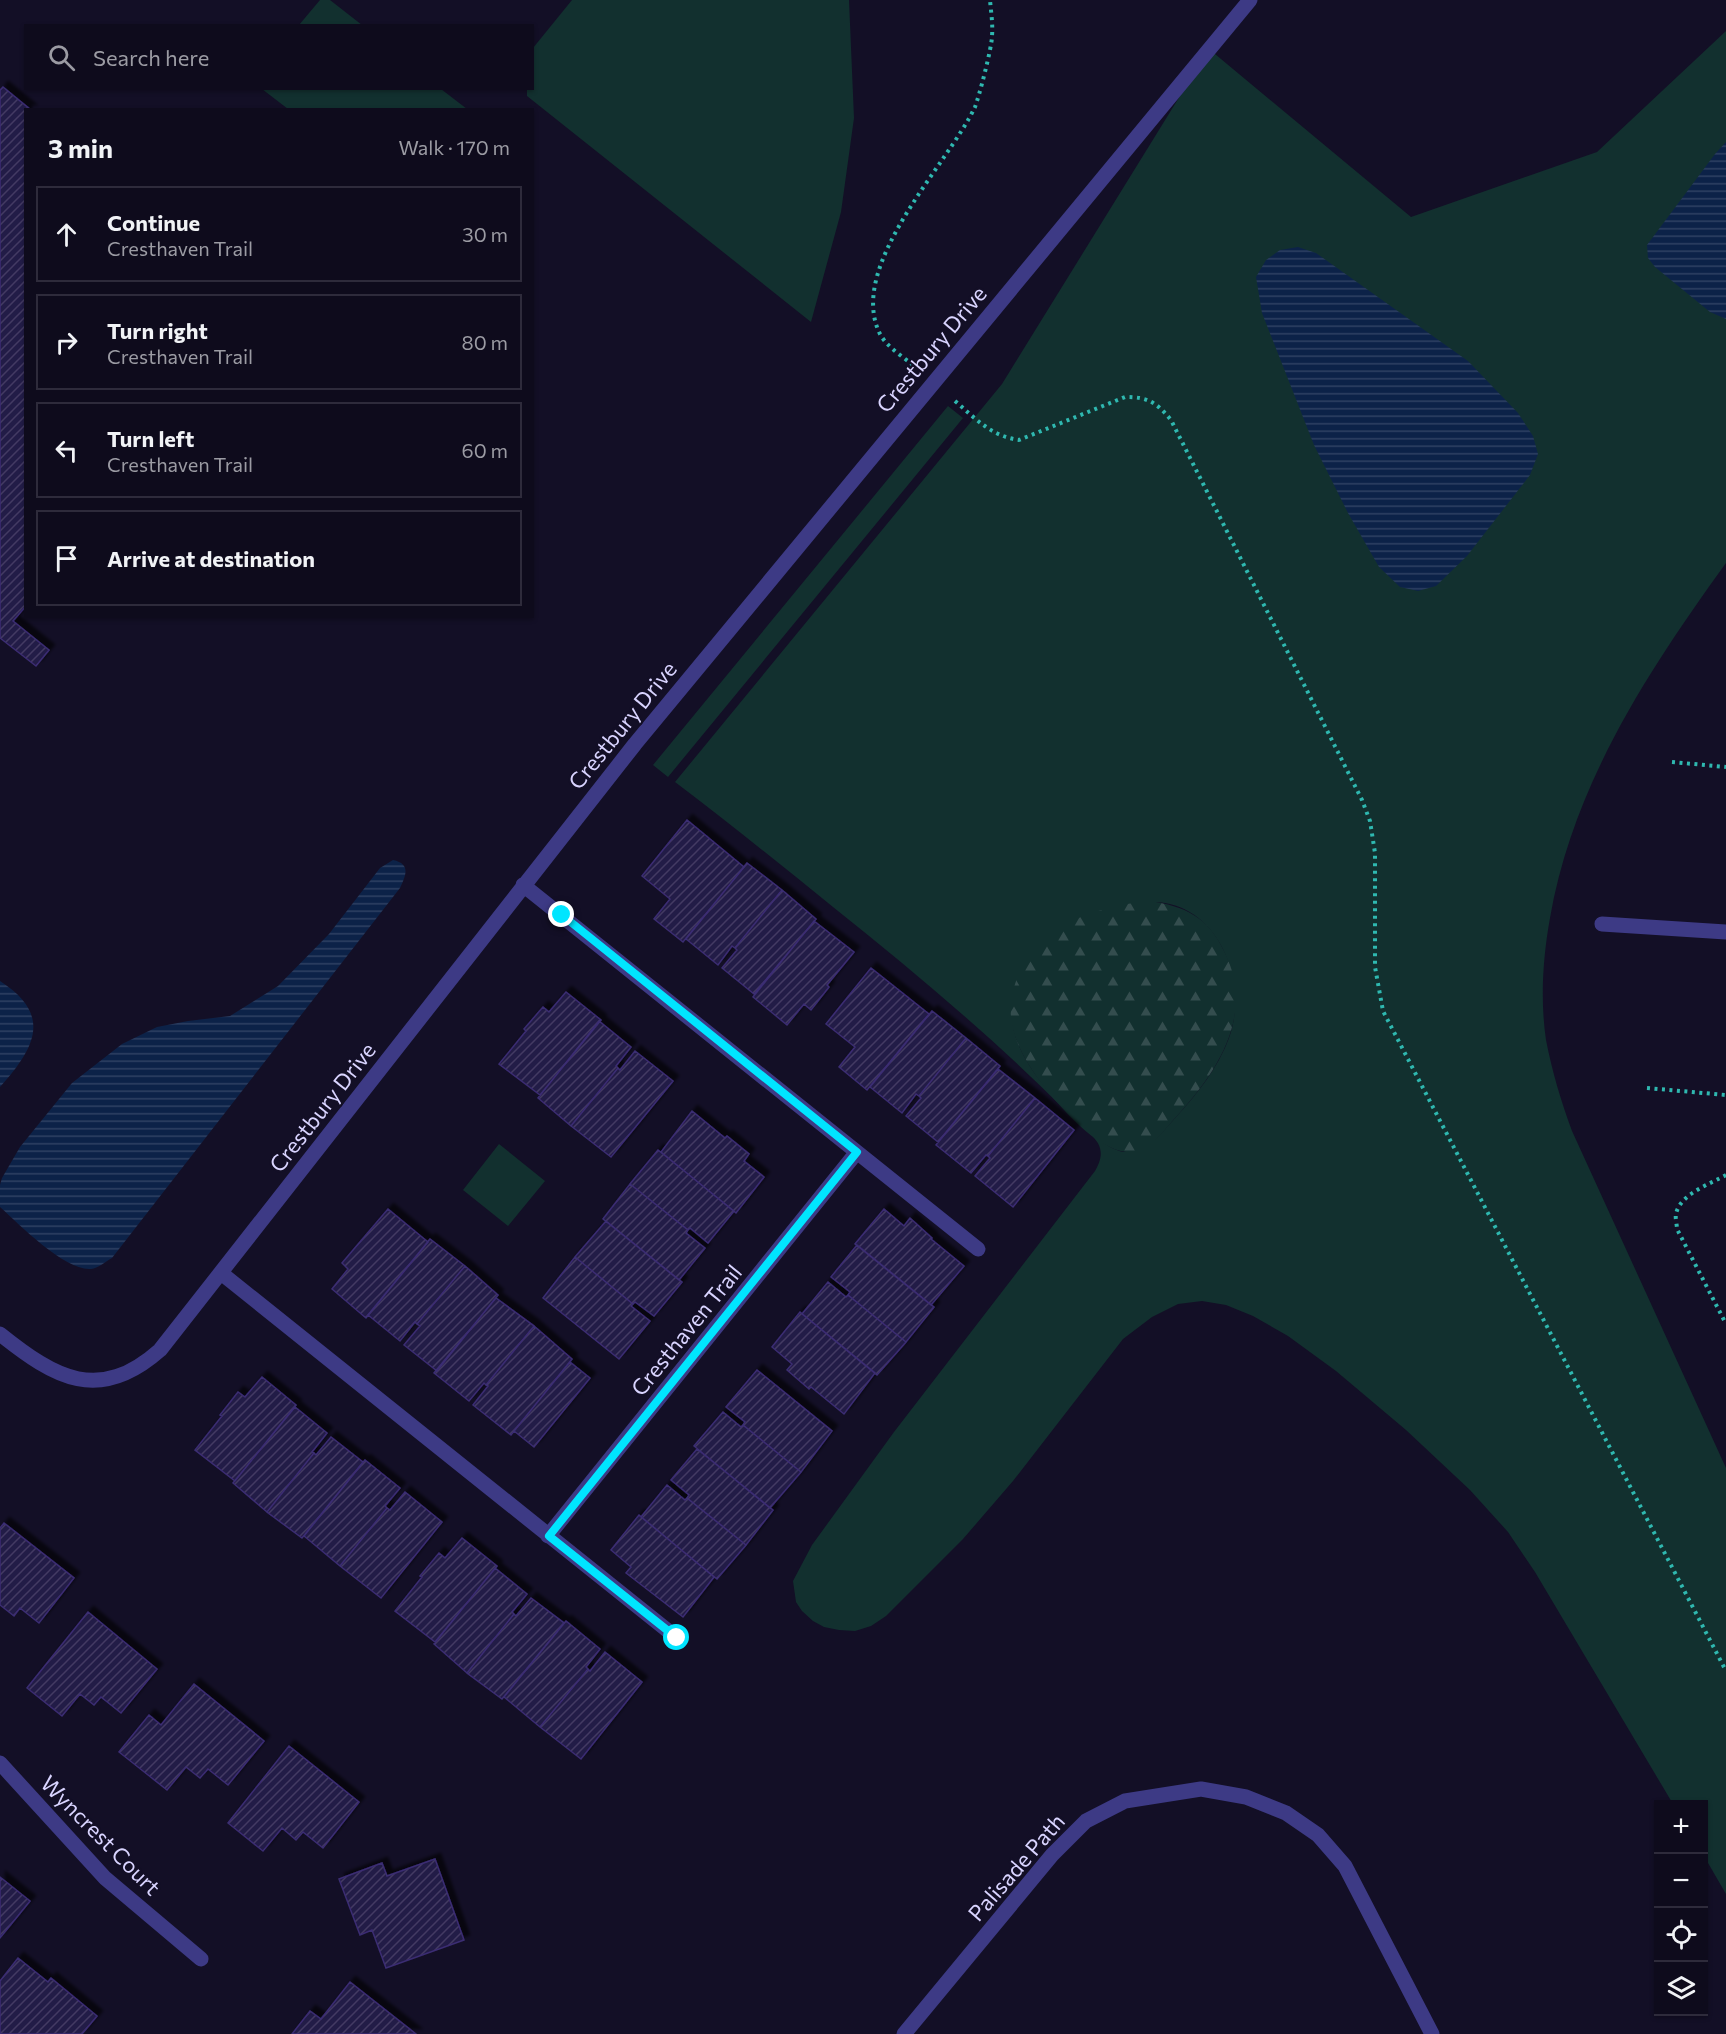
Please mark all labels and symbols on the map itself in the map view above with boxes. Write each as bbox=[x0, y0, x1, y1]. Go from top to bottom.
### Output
street label: Crestbury Drive bbox=[870, 280, 992, 418]
street label: Crestbury Drive bbox=[562, 656, 682, 794]
route end bbox=[548, 901, 574, 927]
street label: Crestbury Drive bbox=[263, 1037, 381, 1177]
street label: Cresthaven Trail bbox=[625, 1259, 747, 1401]
route start bbox=[663, 1624, 689, 1650]
street label: Wyncrest Court bbox=[36, 1770, 166, 1900]
street label: Palisade Path bbox=[962, 1808, 1070, 1926]

